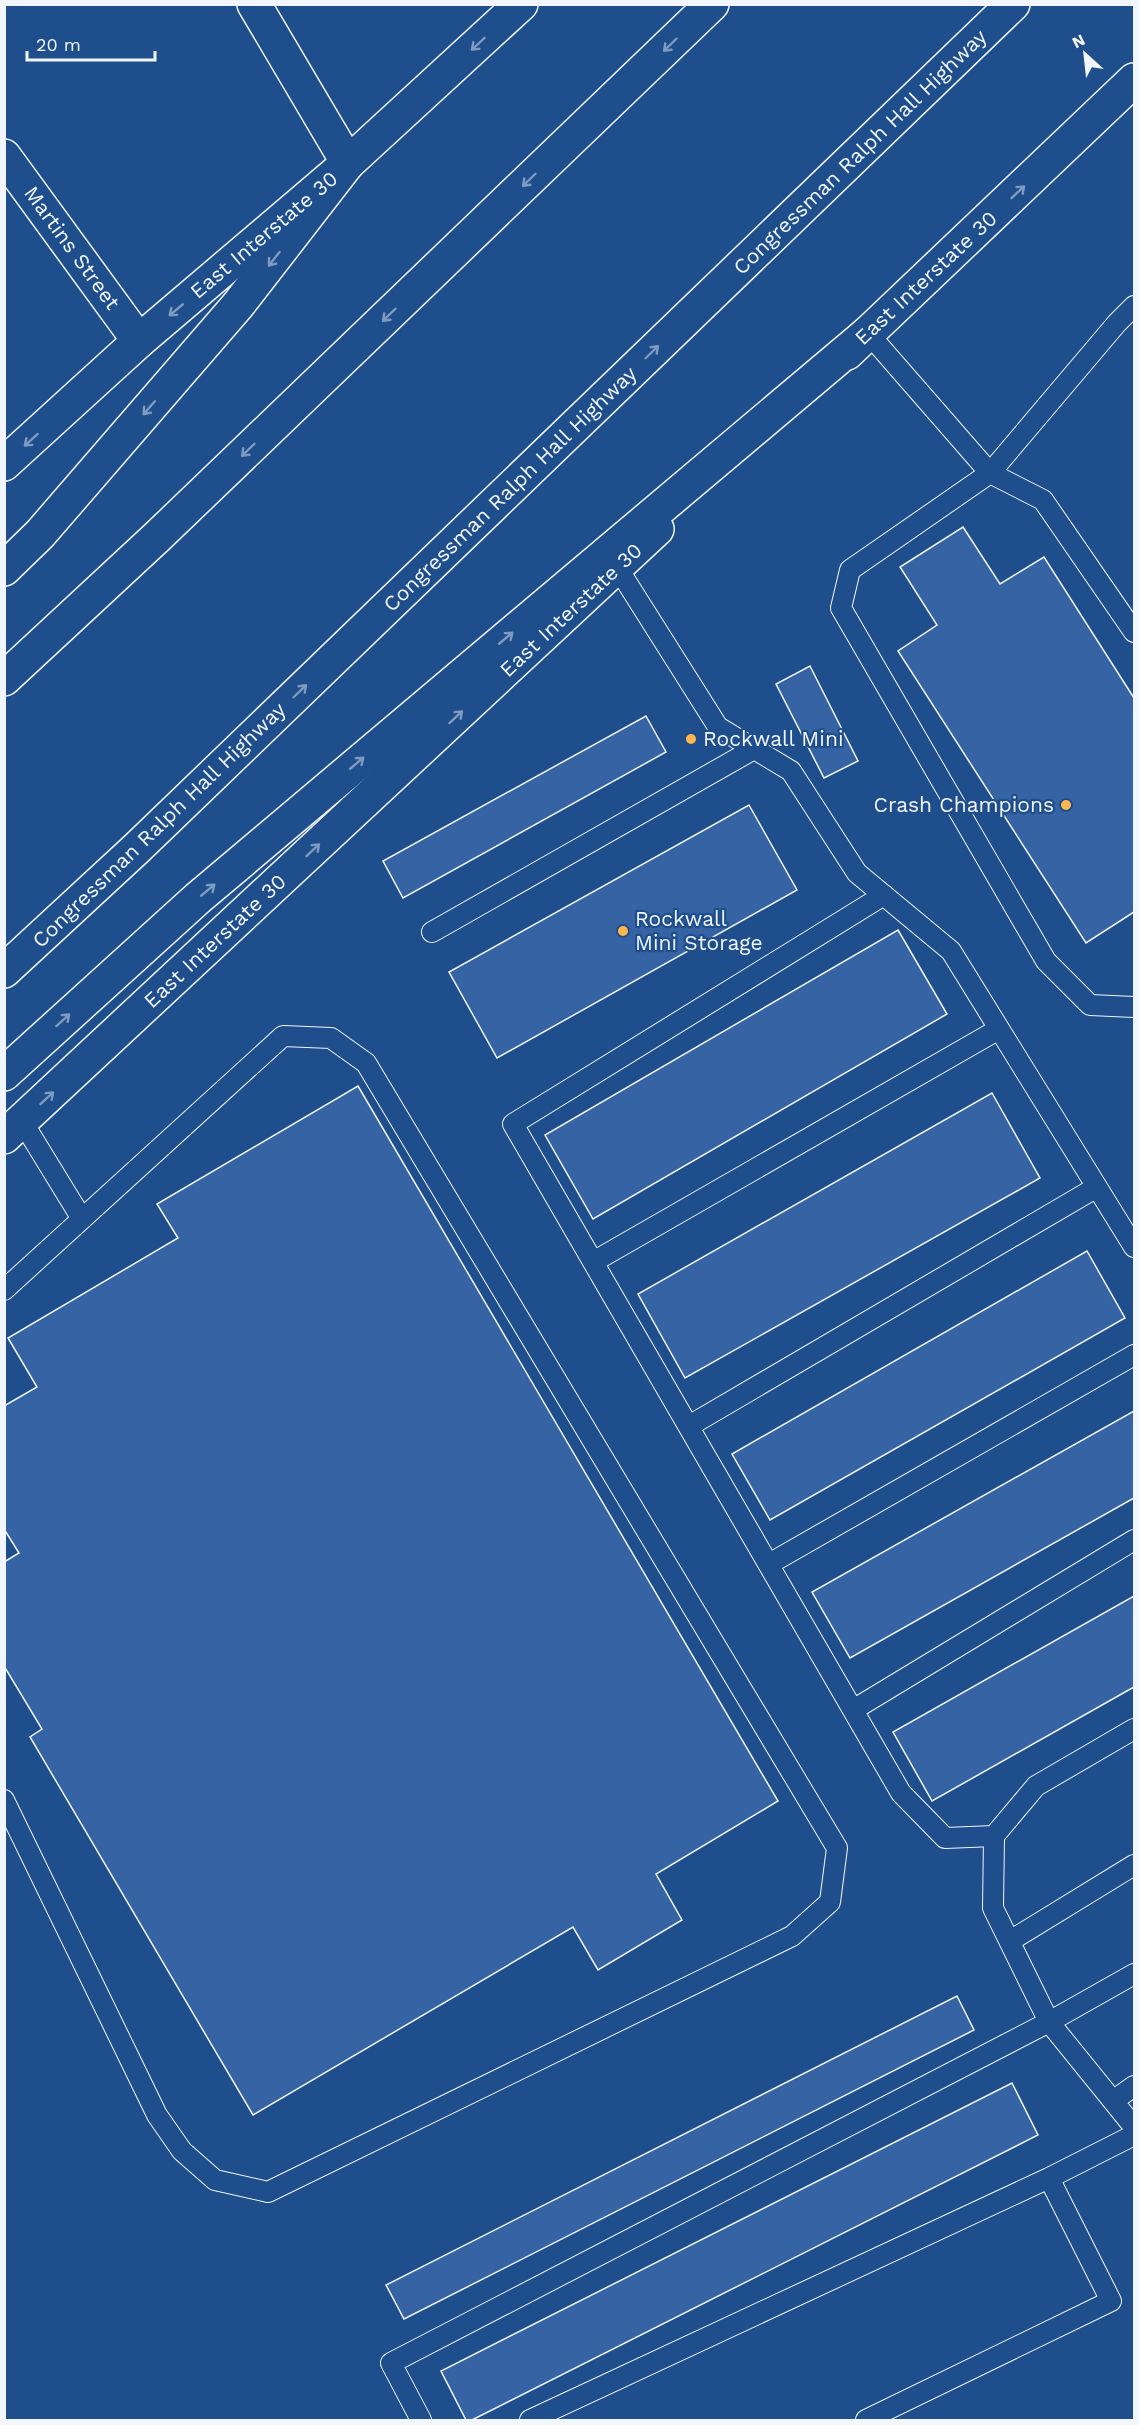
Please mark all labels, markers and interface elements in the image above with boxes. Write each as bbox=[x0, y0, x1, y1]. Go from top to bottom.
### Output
scale bar bbox=[27, 24, 154, 62]
street label: Congressman Ralph Hall Highway bbox=[728, 24, 992, 279]
north arrow bbox=[1055, 24, 1115, 84]
text: N bbox=[1069, 30, 1088, 52]
text: 20 m bbox=[36, 34, 81, 55]
one-way arrow bbox=[471, 37, 486, 51]
one-way arrow bbox=[663, 38, 678, 52]
street label: East Interstate 30 bbox=[185, 166, 343, 304]
one-way arrow bbox=[522, 173, 537, 187]
street label: Martins Street bbox=[19, 181, 126, 314]
one-way arrow bbox=[1010, 185, 1025, 199]
street label: East Interstate 30 bbox=[849, 205, 1002, 350]
one-way arrow bbox=[267, 250, 280, 266]
one-way arrow bbox=[168, 303, 184, 316]
one-way arrow bbox=[381, 308, 396, 322]
one-way arrow bbox=[644, 345, 659, 360]
street label: Congressman Ralph Hall Highway bbox=[378, 361, 642, 616]
one-way arrow bbox=[142, 400, 156, 415]
one-way arrow bbox=[24, 433, 39, 447]
one-way arrow bbox=[240, 443, 255, 457]
street label: East Interstate 30 bbox=[494, 537, 647, 682]
one-way arrow bbox=[498, 631, 514, 644]
one-way arrow bbox=[292, 684, 307, 699]
street label: Congressman Ralph Hall Highway bbox=[27, 697, 291, 952]
one-way arrow bbox=[448, 710, 463, 724]
place label: Rockwall Mini bbox=[703, 726, 843, 751]
marker: Rockwall Mini bbox=[684, 732, 698, 746]
one-way arrow bbox=[349, 757, 365, 770]
place label: Crash Champions bbox=[873, 792, 1054, 817]
marker: Crash Champions bbox=[1059, 798, 1073, 812]
one-way arrow bbox=[305, 843, 320, 857]
street label: East Interstate 30 bbox=[138, 868, 291, 1013]
one-way arrow bbox=[200, 883, 216, 896]
place label: Rockwall Mini Storage bbox=[635, 906, 763, 955]
marker: Rockwall Mini Storage bbox=[616, 924, 630, 938]
one-way arrow bbox=[56, 1013, 71, 1027]
one-way arrow bbox=[40, 1090, 55, 1105]

